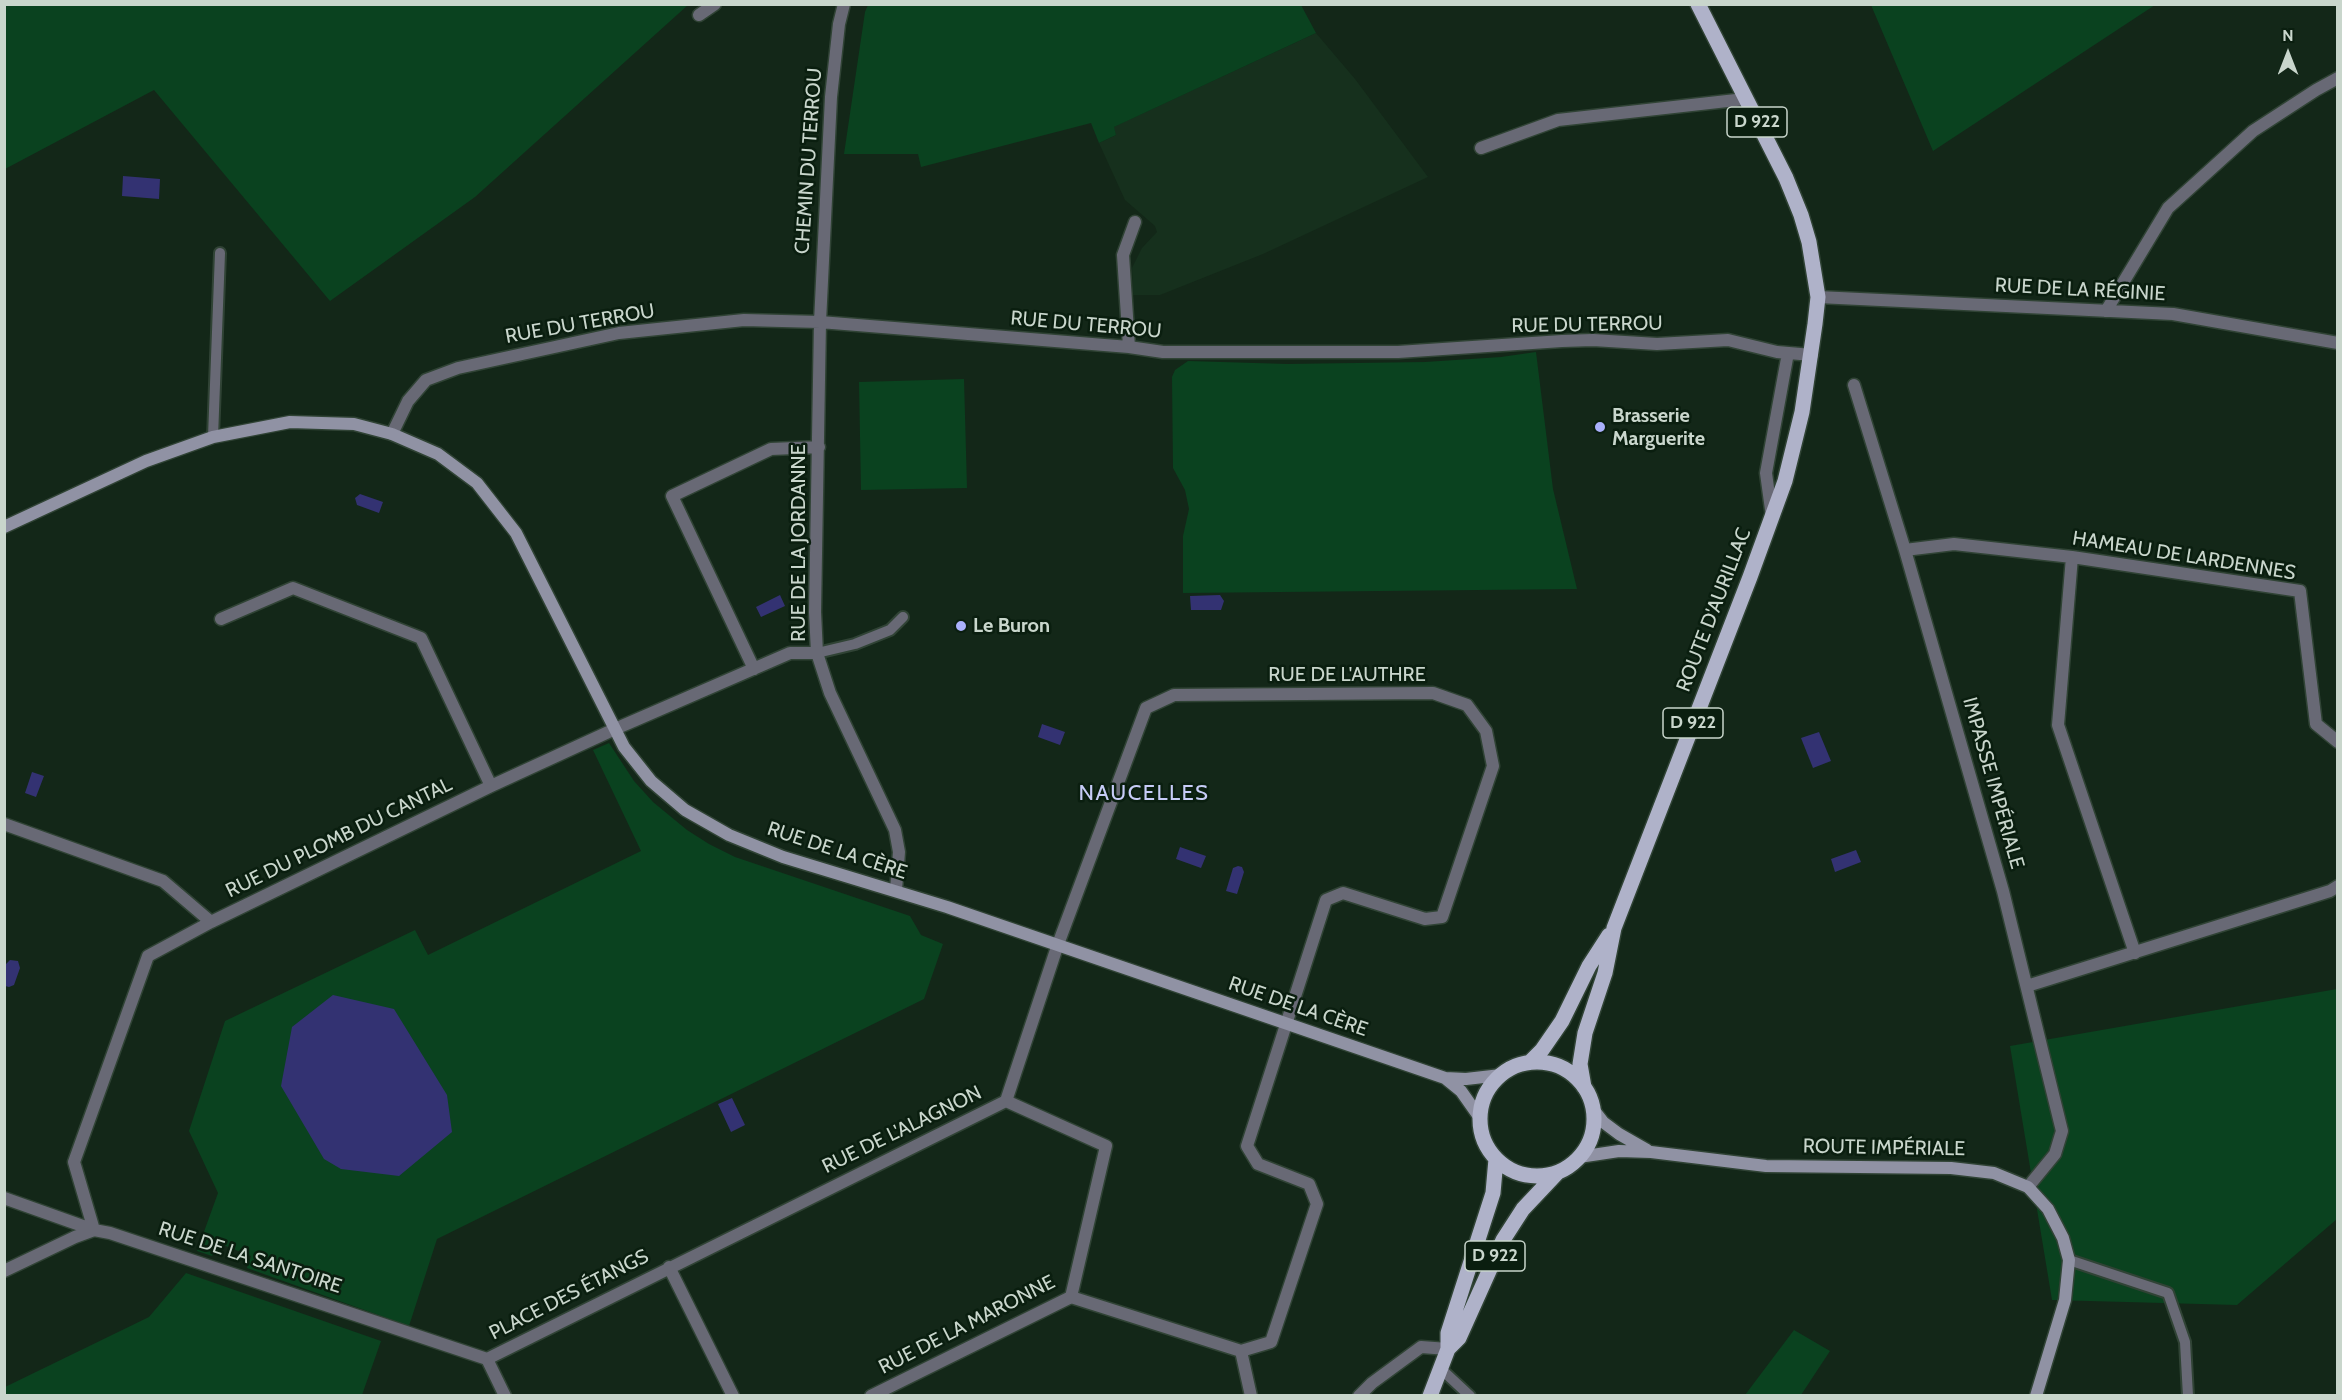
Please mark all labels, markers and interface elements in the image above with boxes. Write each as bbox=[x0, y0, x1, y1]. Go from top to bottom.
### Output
north arrow bbox=[2258, 24, 2318, 84]
text: N bbox=[2282, 26, 2294, 45]
street label: CHEMIN DU TERROU bbox=[791, 67, 827, 255]
road number: D 922 bbox=[1727, 107, 1787, 137]
street label: RUE DE LA RÉGINIE bbox=[1994, 274, 2166, 306]
street label: RUE DU TERROU bbox=[503, 299, 657, 349]
street label: RUE DU TERROU bbox=[1010, 306, 1162, 344]
street label: RUE DU TERROU bbox=[1511, 312, 1663, 338]
place label: Brasserie Marguerite bbox=[1612, 404, 1705, 451]
marker: Brasserie Marguerite bbox=[1593, 420, 1607, 434]
street label: RUE DE LA JORDANNE bbox=[787, 444, 811, 642]
street label: ROUTE D'AURILLAC bbox=[1672, 525, 1756, 695]
street label: HAMEAU DE LARDENNES bbox=[2071, 526, 2297, 586]
place label: Le Buron bbox=[973, 614, 1050, 638]
marker: Le Buron bbox=[954, 619, 968, 633]
street label: RUE DE L'AUTHRE bbox=[1268, 663, 1426, 687]
street label: IMPASSE IMPÉRIALE bbox=[1957, 694, 2029, 872]
road number: D 922 bbox=[1663, 708, 1723, 738]
street label: RUE DU PLOMB DU CANTAL bbox=[222, 773, 456, 903]
district label: NAUCELLES bbox=[1079, 781, 1209, 807]
street label: RUE DE LA CÈRE bbox=[764, 817, 910, 885]
street label: RUE DE LA CÈRE bbox=[1225, 972, 1371, 1042]
street label: RUE DE L'ALAGNON bbox=[818, 1081, 986, 1179]
street label: ROUTE IMPÉRIALE bbox=[1803, 1135, 1965, 1161]
street label: RUE DE LA SANTOIRE bbox=[155, 1217, 345, 1299]
road number: D 922 bbox=[1465, 1241, 1525, 1271]
street label: PLACE DES ÉTANGS bbox=[485, 1244, 653, 1346]
street label: RUE DE LA MARONNE bbox=[875, 1270, 1059, 1380]

